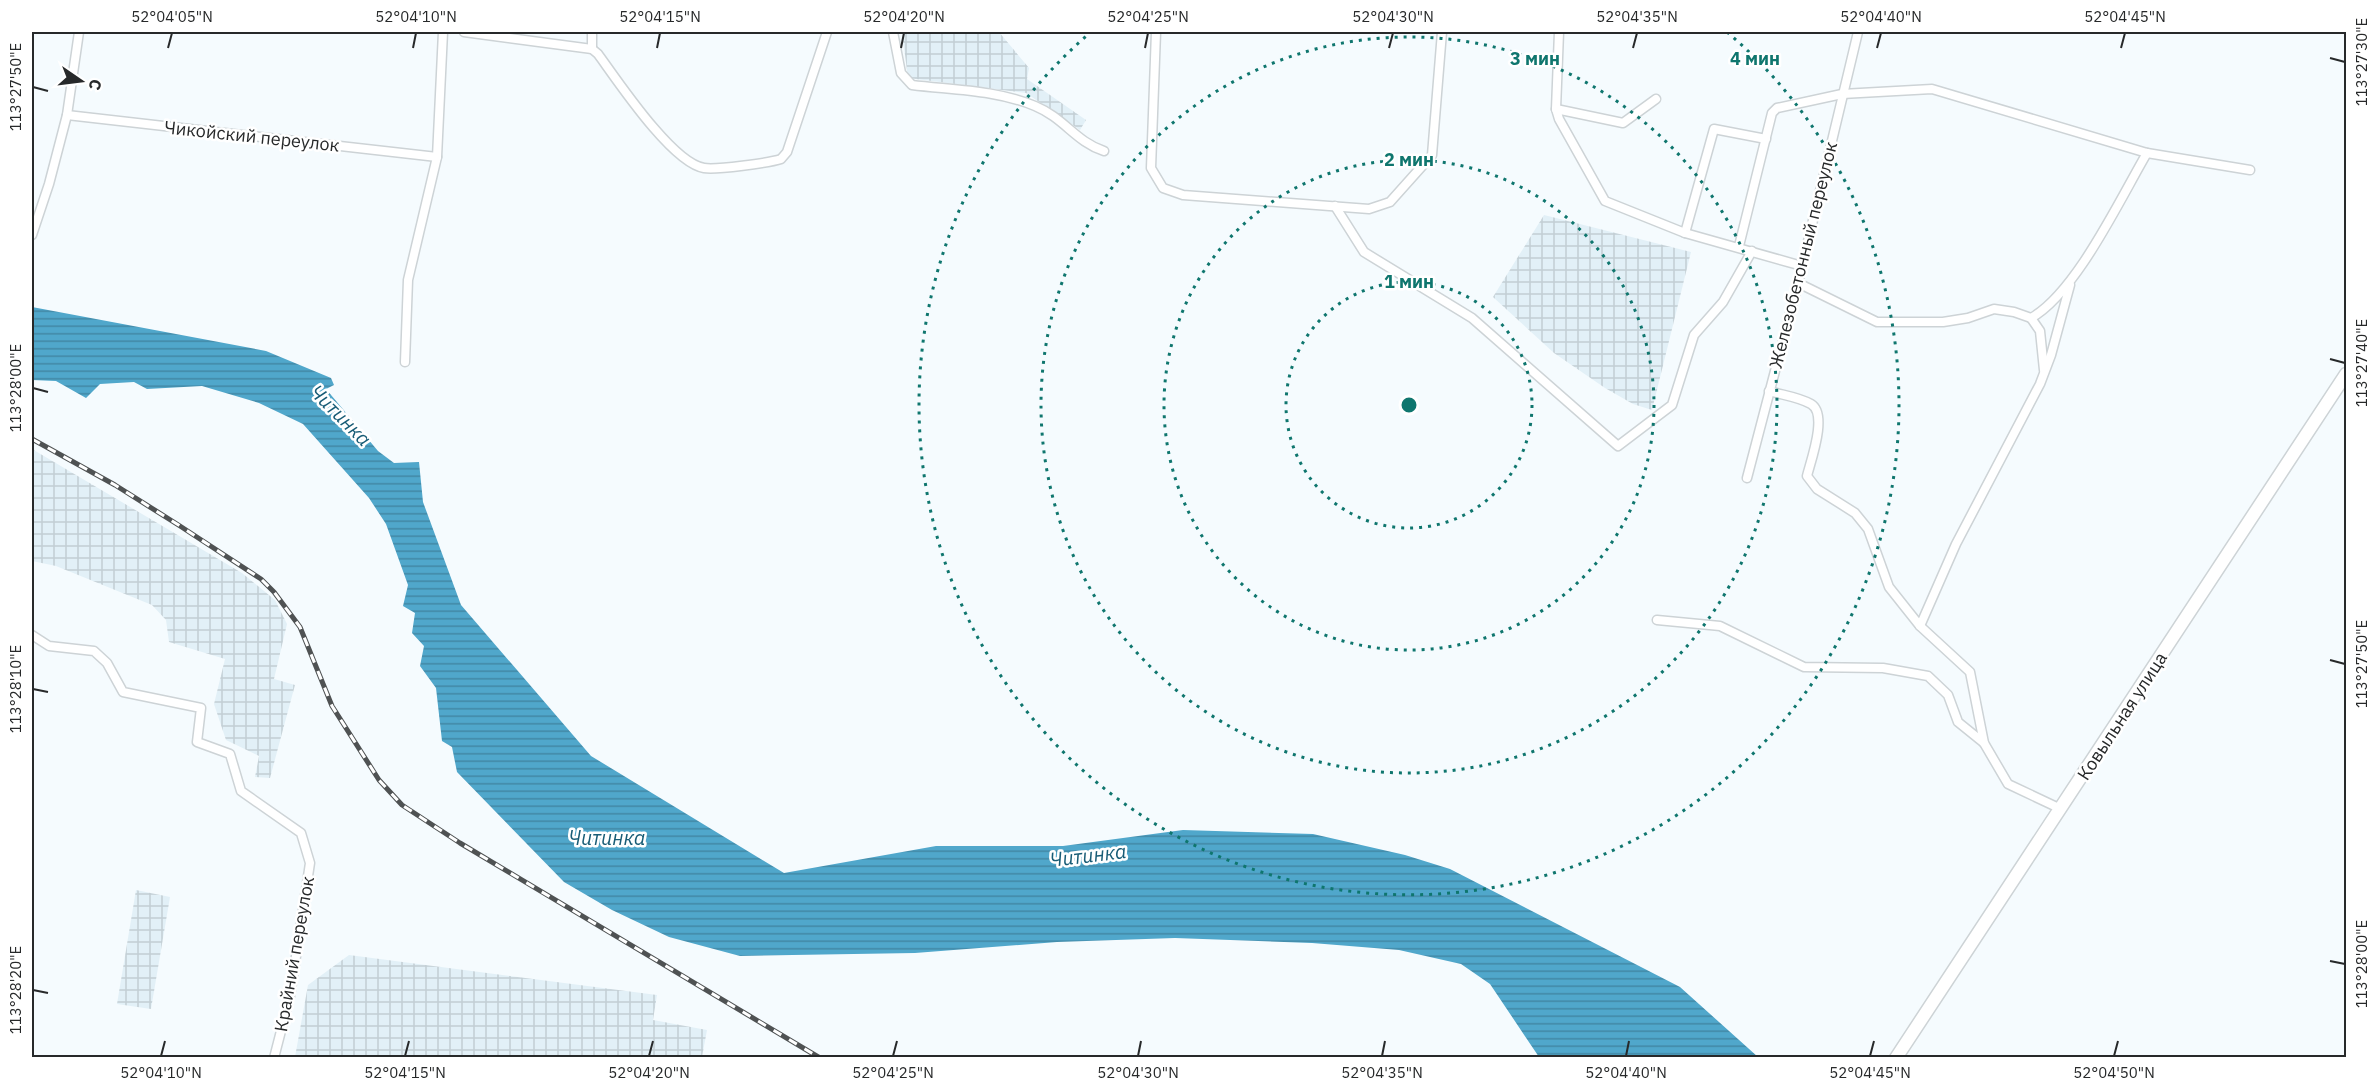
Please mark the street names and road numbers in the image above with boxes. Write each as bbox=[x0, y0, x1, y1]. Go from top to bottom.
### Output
street label: Чикойский переулок bbox=[163, 115, 341, 157]
street label: Железобетонный переулок bbox=[1764, 139, 1842, 371]
street label: Ковыльная улица bbox=[2072, 647, 2172, 784]
street label: Крайний переулок bbox=[269, 874, 319, 1034]

